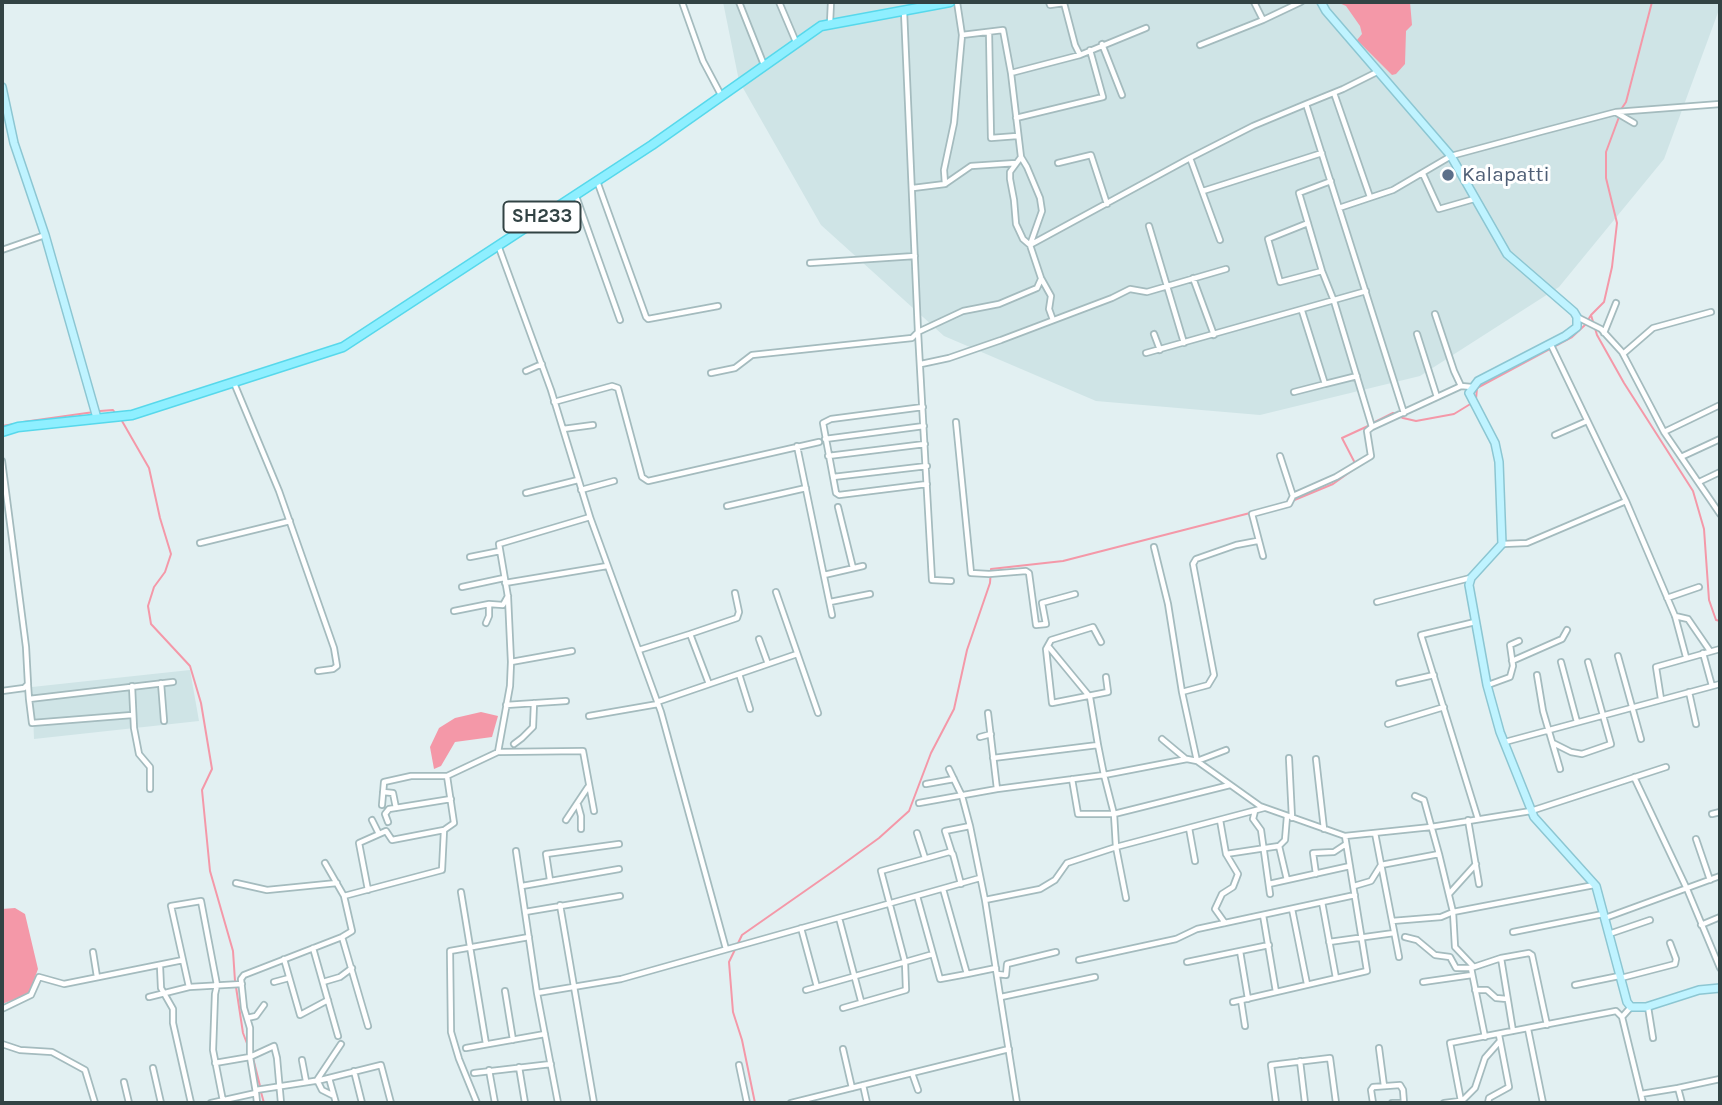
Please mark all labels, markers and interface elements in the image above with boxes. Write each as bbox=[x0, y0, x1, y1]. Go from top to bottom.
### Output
place label: Kalapatti bbox=[1462, 162, 1550, 188]
marker: Kalapatti bbox=[1440, 167, 1456, 183]
road number: SH233 bbox=[504, 202, 580, 232]

